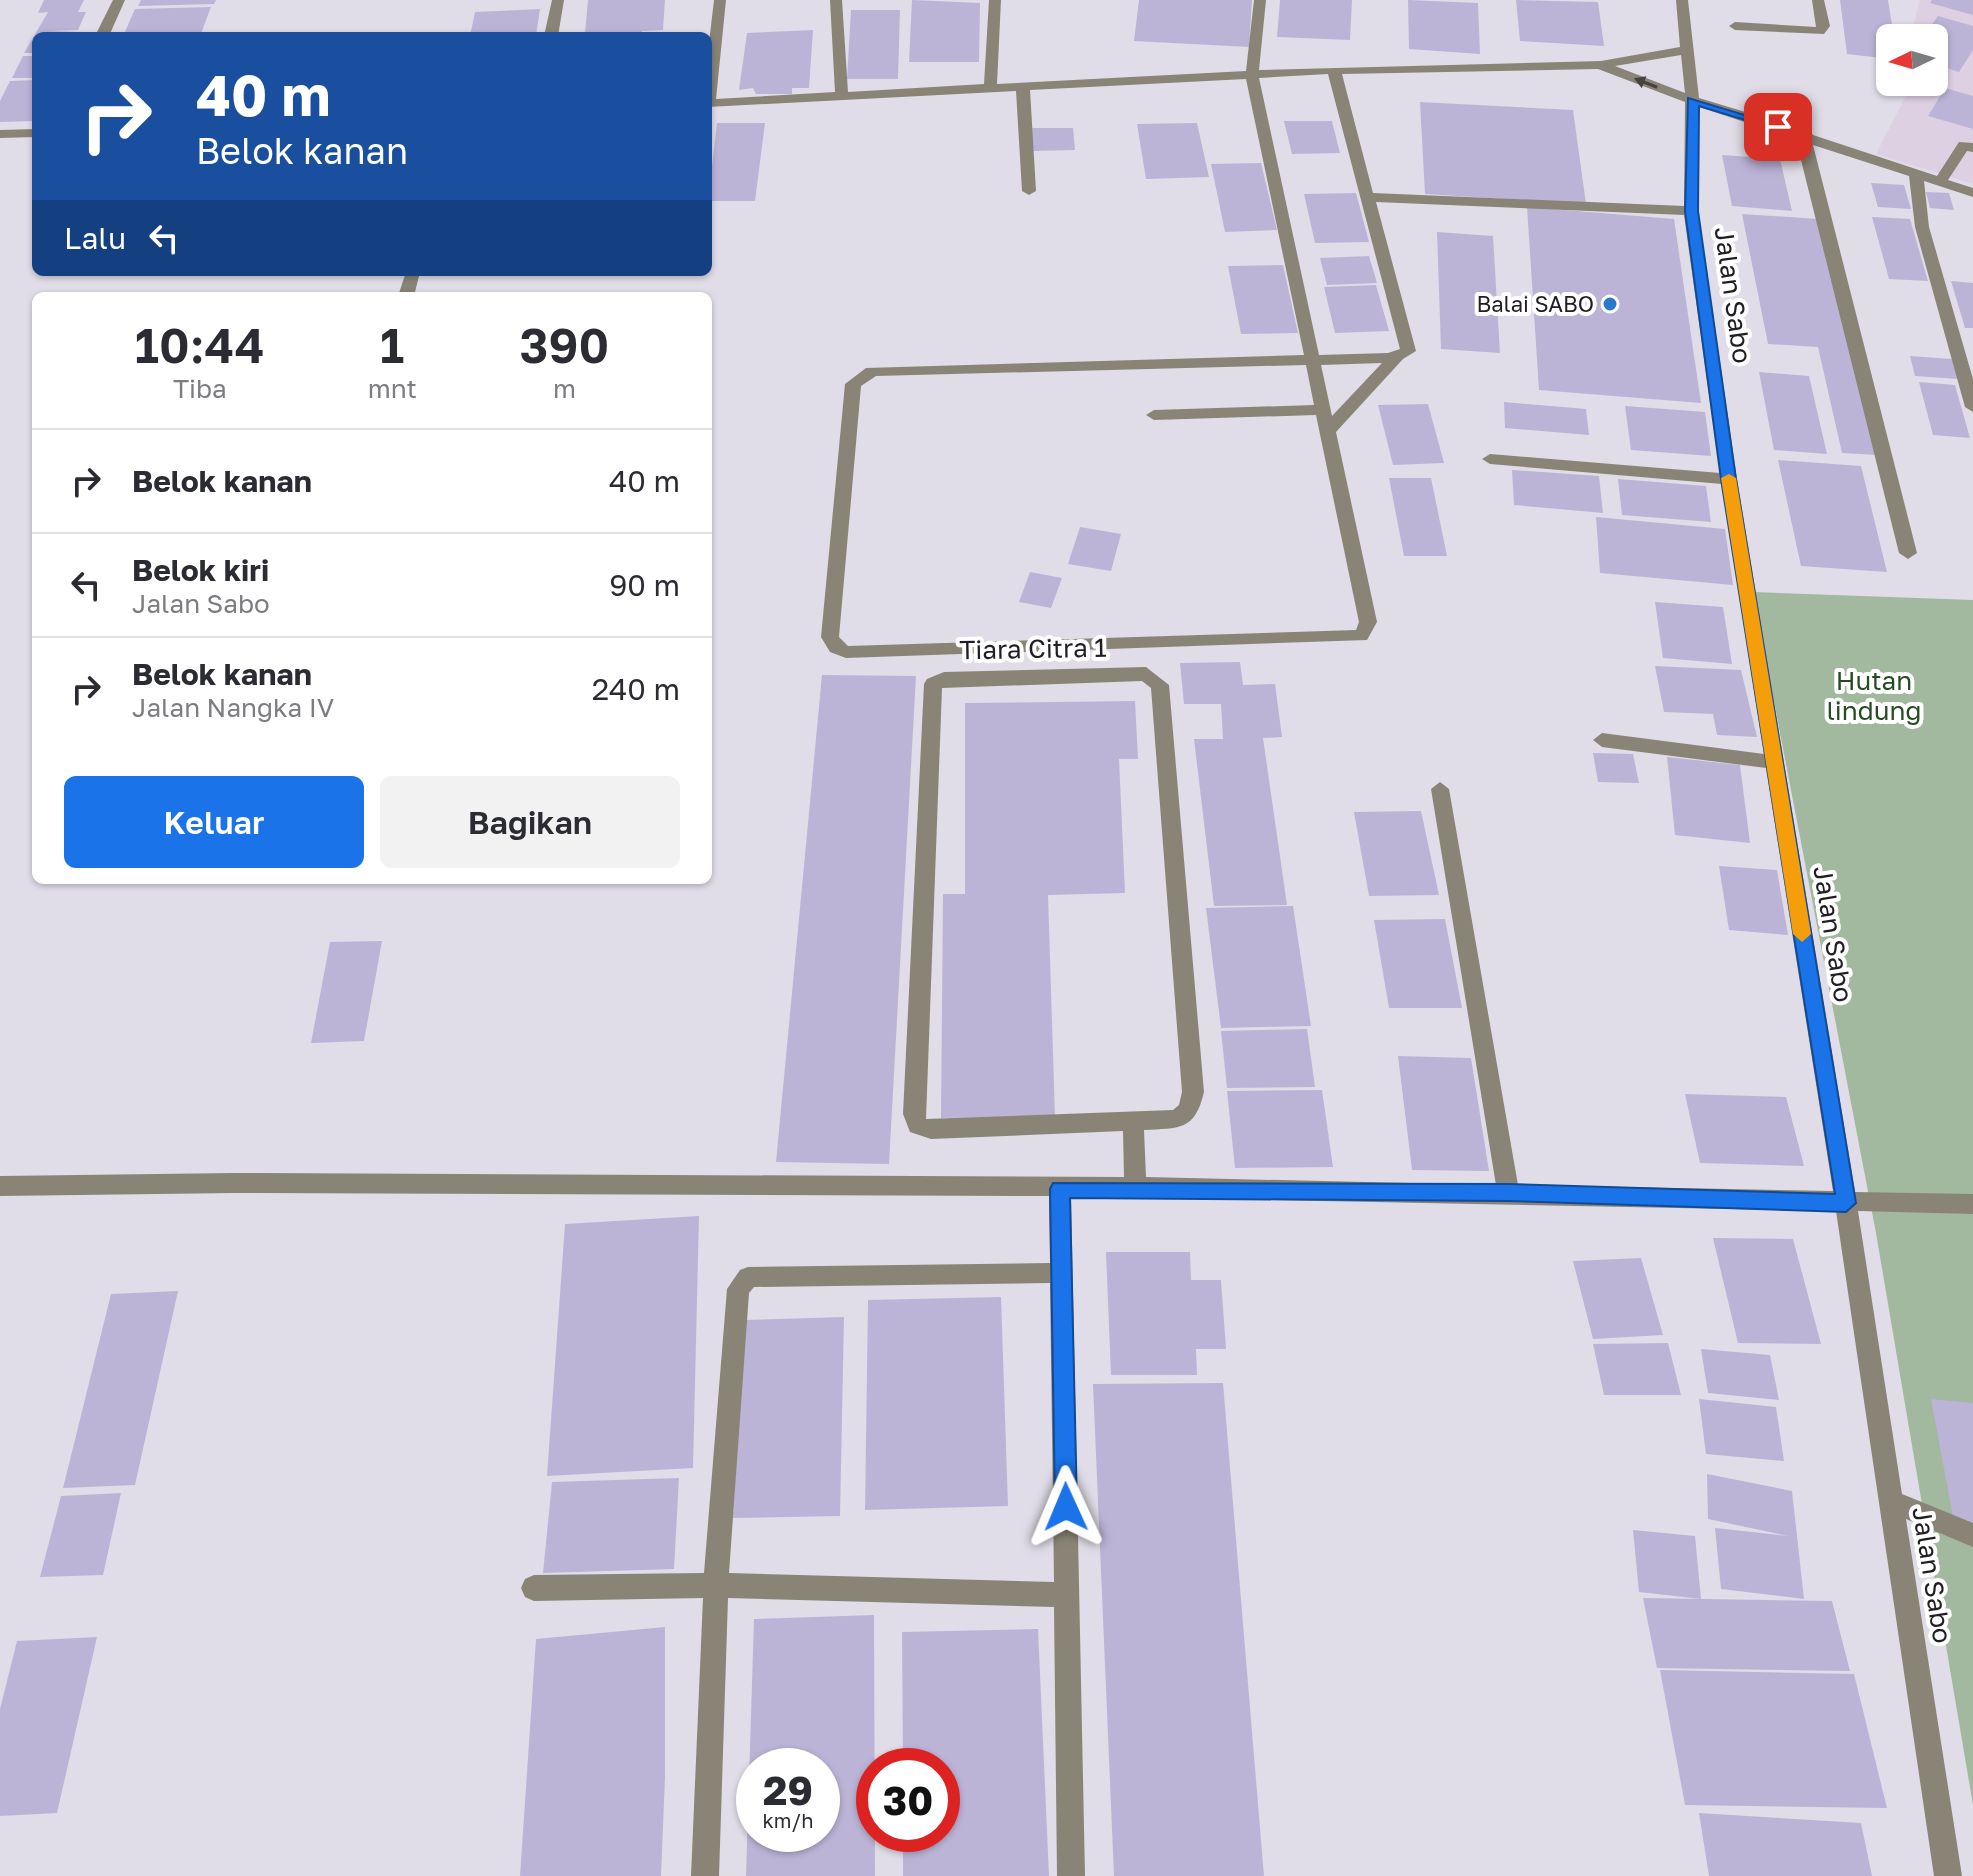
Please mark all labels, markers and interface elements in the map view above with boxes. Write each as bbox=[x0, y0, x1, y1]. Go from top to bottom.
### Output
north arrow bbox=[1876, 24, 1948, 96]
map controls bbox=[1876, 24, 1948, 96]
text: 40 m bbox=[196, 61, 330, 128]
icon: right bbox=[64, 64, 168, 168]
one-way arrow bbox=[1634, 76, 1658, 89]
pin bbox=[1744, 93, 1812, 161]
icon: arrive bbox=[1756, 105, 1800, 149]
text: Belok kanan bbox=[196, 129, 408, 172]
icon: left bbox=[142, 216, 186, 260]
text: Lalu bbox=[64, 220, 126, 256]
street label: Jalan Sabo bbox=[1709, 225, 1758, 365]
place label: Balai SABO bbox=[1476, 290, 1594, 317]
marker: Balai SABO bbox=[1601, 295, 1619, 313]
text: 10:44 bbox=[135, 316, 265, 374]
text: 1 bbox=[380, 316, 404, 374]
text: 390 bbox=[520, 316, 609, 374]
text: Tiba bbox=[173, 373, 227, 404]
text: mnt bbox=[368, 373, 417, 404]
text: m bbox=[553, 373, 576, 404]
icon: right bbox=[64, 459, 108, 503]
text: Belok kanan bbox=[132, 463, 312, 499]
text: 40 m bbox=[609, 463, 680, 499]
text: Belok kiri bbox=[132, 552, 269, 588]
icon: left bbox=[64, 563, 108, 607]
text: 90 m bbox=[609, 567, 680, 603]
text: Jalan Sabo bbox=[132, 588, 270, 619]
street label: Tiara Citra 1 bbox=[959, 632, 1107, 665]
text: Belok kanan bbox=[132, 656, 312, 692]
park label: Hutan lindung bbox=[1827, 665, 1921, 726]
icon: right bbox=[64, 667, 108, 711]
text: 240 m bbox=[592, 671, 680, 707]
text: Jalan Nangka IV bbox=[132, 692, 334, 723]
button: Keluar bbox=[64, 776, 364, 868]
button: Bagikan bbox=[380, 776, 680, 868]
street label: Jalan Sabo bbox=[1807, 864, 1860, 1004]
position arrow bbox=[1024, 1465, 1108, 1549]
street label: Jalan Sabo bbox=[1906, 1505, 1959, 1645]
speed limit sign: 30 bbox=[856, 1748, 960, 1852]
text: 29 bbox=[763, 1766, 813, 1814]
text: km/h bbox=[763, 1808, 813, 1832]

